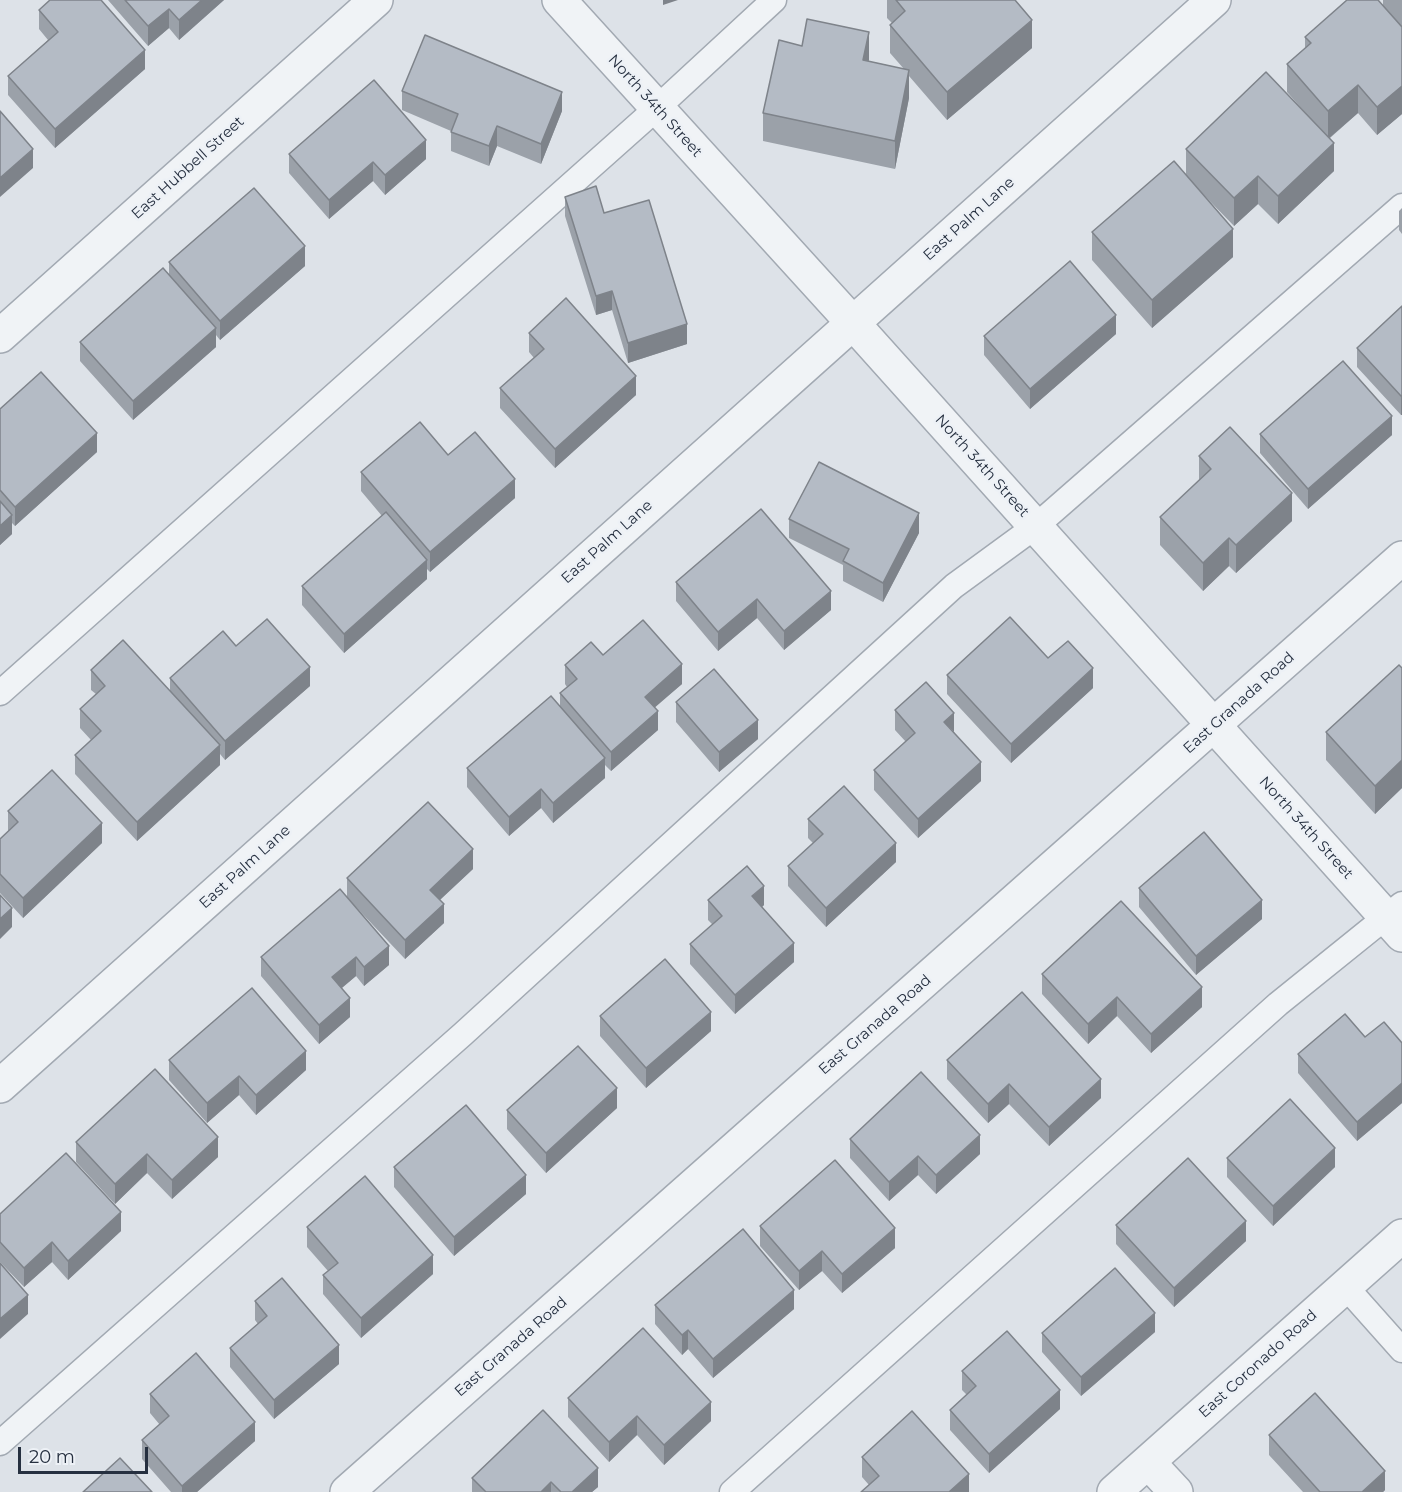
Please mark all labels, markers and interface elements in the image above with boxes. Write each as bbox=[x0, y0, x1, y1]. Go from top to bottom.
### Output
street label: North 34th Street bbox=[604, 51, 706, 161]
street label: East Hubbell Street bbox=[128, 113, 248, 223]
street label: East Palm Lane bbox=[920, 173, 1018, 265]
street label: North 34th Street bbox=[931, 411, 1033, 521]
street label: East Palm Lane bbox=[558, 496, 656, 588]
street label: East Granada Road bbox=[1180, 648, 1298, 758]
street label: North 34th Street bbox=[1255, 773, 1357, 883]
street label: East Palm Lane bbox=[196, 821, 294, 913]
street label: East Granada Road bbox=[815, 971, 935, 1079]
street label: East Granada Road bbox=[451, 1293, 571, 1401]
street label: East Coronado Road bbox=[1195, 1306, 1321, 1422]
scale bar bbox=[21, 1435, 152, 1473]
text: 20 m bbox=[29, 1446, 75, 1468]

